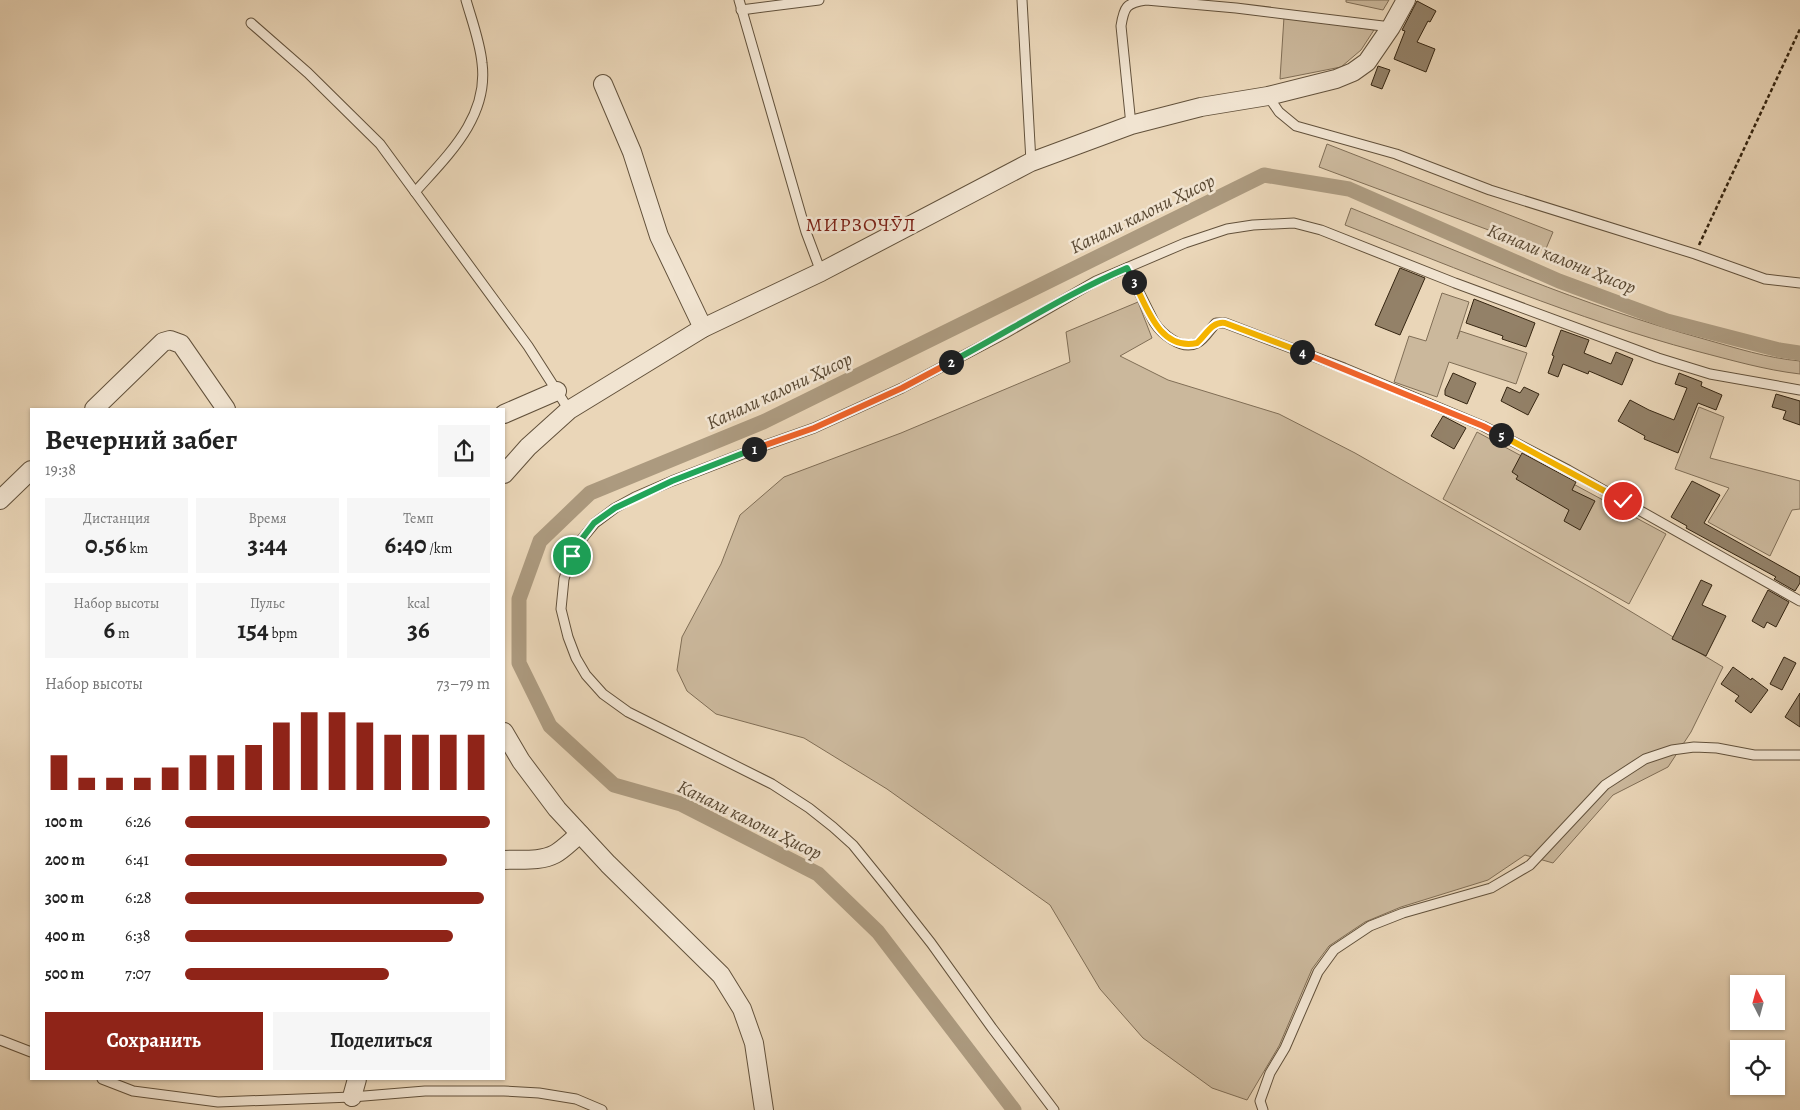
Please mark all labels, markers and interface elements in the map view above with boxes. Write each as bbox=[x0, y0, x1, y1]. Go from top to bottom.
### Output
water label: Канали калони Ҳисор bbox=[1066, 168, 1219, 260]
district label: МИРЗОЧӮЛ bbox=[805, 211, 917, 238]
water label: Канали калони Ҳисор bbox=[1483, 217, 1640, 301]
pin: 3 bbox=[1122, 270, 1146, 294]
text: 3 bbox=[1131, 273, 1138, 292]
pin: 4 bbox=[1290, 340, 1314, 364]
text: 4 bbox=[1299, 343, 1306, 362]
water label: Канали калони Ҳисор bbox=[702, 346, 857, 436]
pin: 2 bbox=[938, 350, 964, 374]
text: 2 bbox=[948, 353, 955, 372]
text: Вечерний забег bbox=[45, 421, 237, 459]
pin: 5 bbox=[1488, 422, 1514, 448]
button: share bbox=[438, 425, 490, 477]
text: 5 bbox=[1499, 426, 1504, 445]
pin: 1 bbox=[742, 436, 766, 462]
text: 1 bbox=[752, 440, 757, 459]
text: 19:38 bbox=[45, 459, 76, 481]
pin bbox=[1602, 480, 1644, 522]
icon: check bbox=[1609, 487, 1637, 515]
text: Дистанция bbox=[83, 509, 150, 528]
text: Время bbox=[248, 509, 287, 528]
text: Темп bbox=[403, 509, 434, 528]
text: 0.56 bbox=[85, 528, 127, 562]
text: 3:44 bbox=[247, 528, 288, 562]
text: 6:40 bbox=[385, 528, 426, 562]
pin bbox=[551, 535, 593, 577]
text: km bbox=[127, 539, 148, 558]
text: /km bbox=[426, 539, 452, 558]
icon: arrive bbox=[558, 542, 586, 570]
text: Набор высоты bbox=[74, 594, 159, 613]
text: Пульс bbox=[250, 594, 285, 613]
text: kcal bbox=[407, 594, 430, 613]
text: 6 bbox=[103, 613, 115, 647]
text: 154 bbox=[237, 613, 269, 647]
text: 36 bbox=[407, 613, 430, 647]
text: m bbox=[115, 624, 130, 643]
text: bpm bbox=[269, 624, 298, 643]
text: Набор высоты bbox=[45, 673, 143, 695]
text: 73–79 m bbox=[436, 673, 490, 695]
water label: Канали калони Ҳисор bbox=[673, 774, 826, 866]
text: 100 m bbox=[45, 811, 83, 833]
text: 6:26 bbox=[125, 811, 151, 833]
text: 200 m bbox=[45, 849, 85, 871]
text: 6:41 bbox=[125, 849, 149, 871]
text: 300 m bbox=[45, 887, 84, 909]
text: 6:28 bbox=[125, 887, 152, 909]
text: 400 m bbox=[45, 925, 85, 947]
text: 6:38 bbox=[125, 925, 151, 947]
text: 500 m bbox=[45, 963, 84, 985]
text: 7:07 bbox=[125, 963, 151, 985]
north arrow bbox=[1730, 975, 1785, 1030]
map controls bbox=[1730, 975, 1785, 1095]
button: Сохранить bbox=[45, 1012, 263, 1070]
button: Поделиться bbox=[273, 1012, 490, 1070]
button: locate bbox=[1730, 1040, 1785, 1095]

